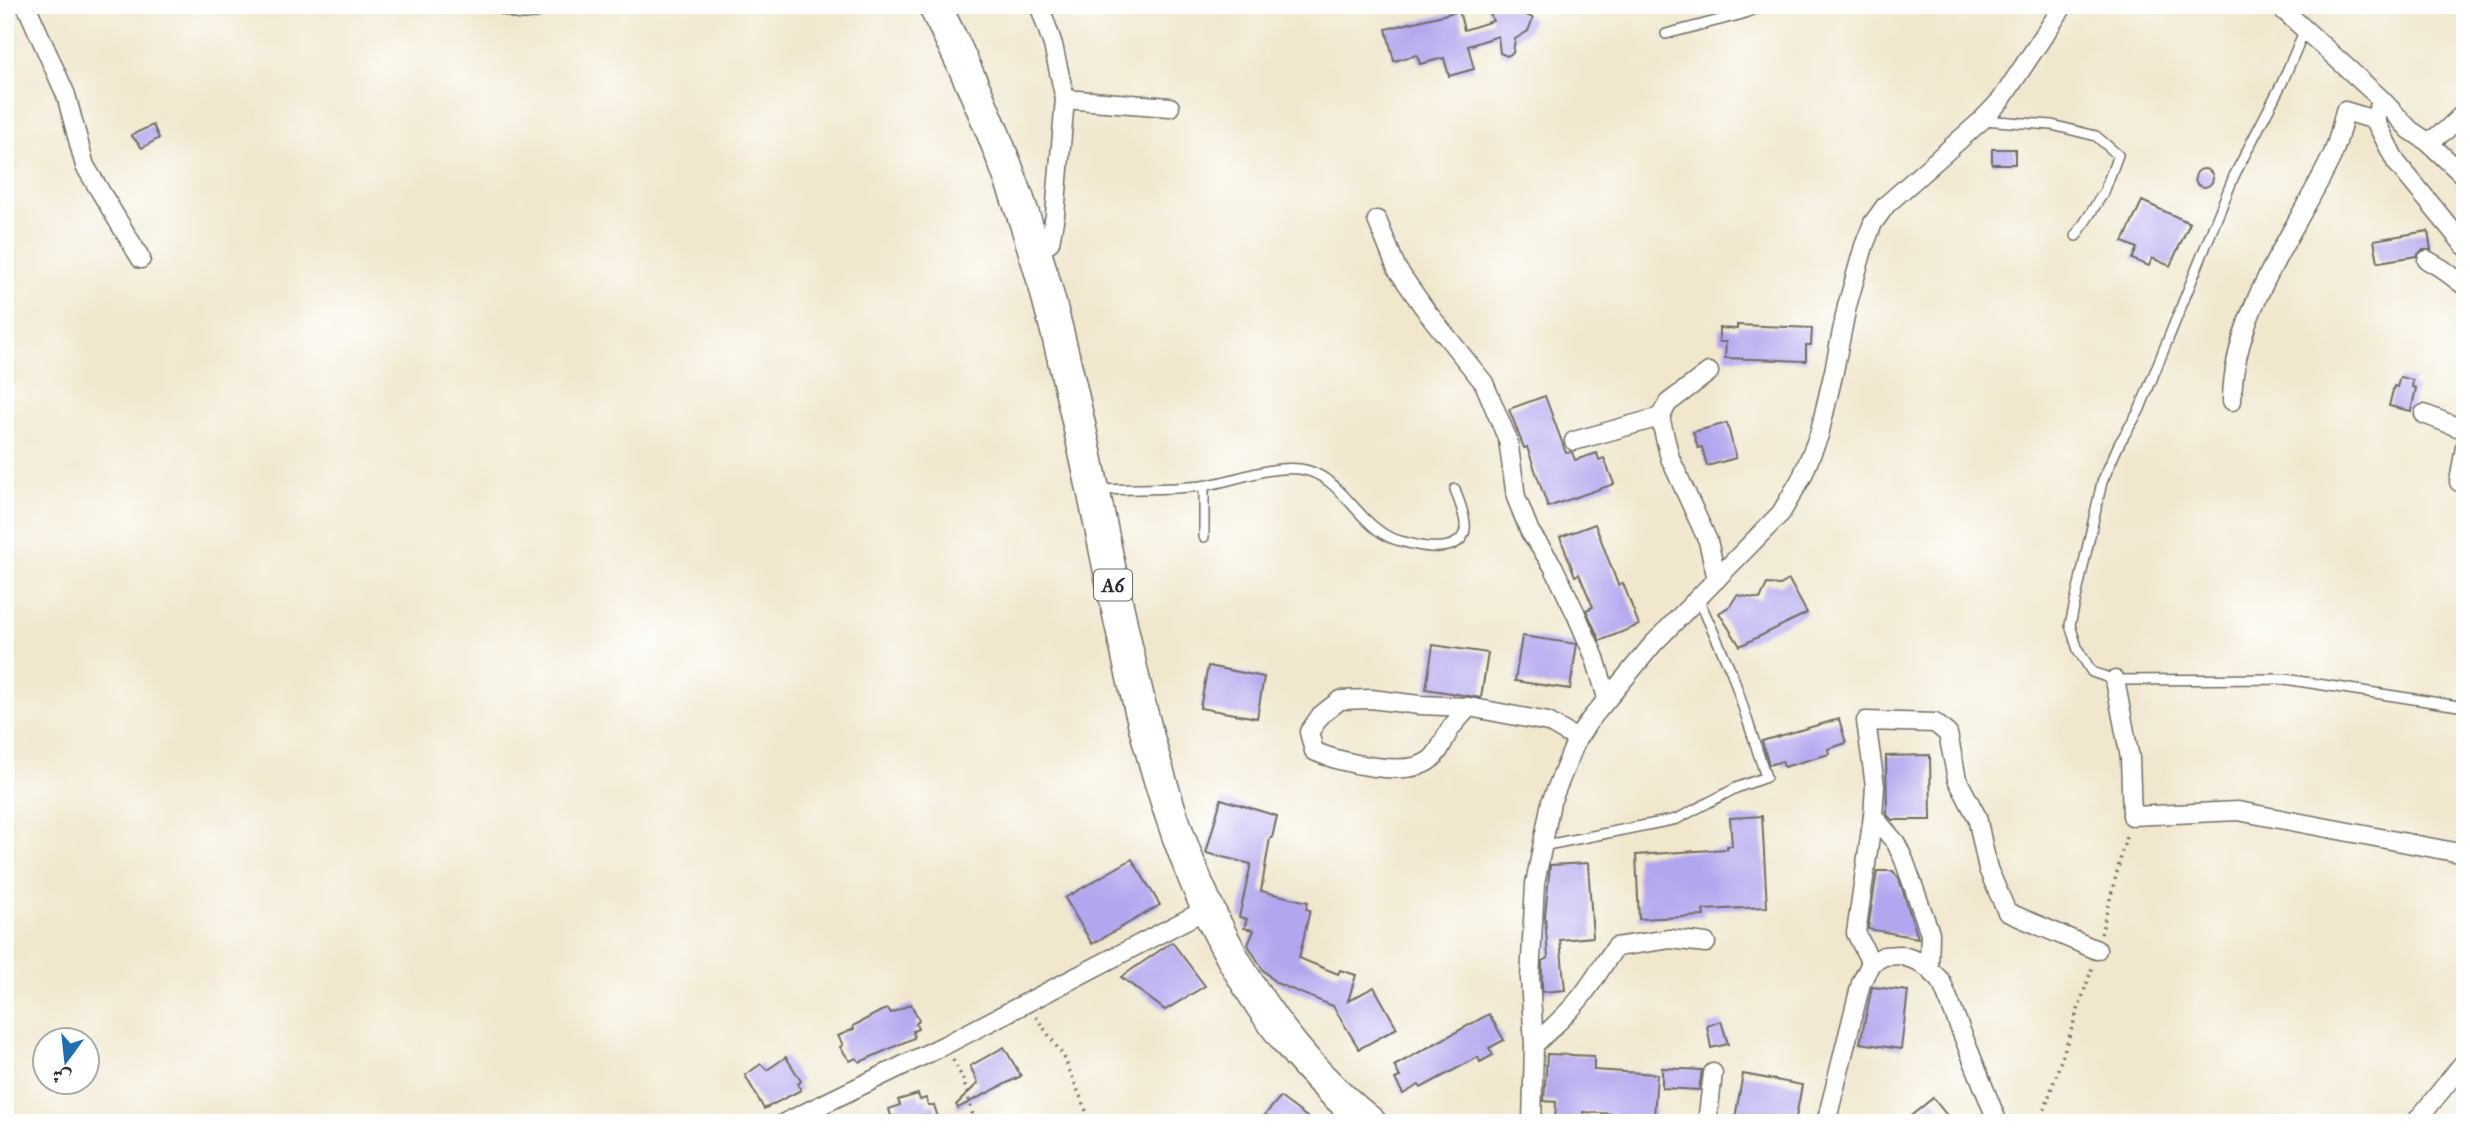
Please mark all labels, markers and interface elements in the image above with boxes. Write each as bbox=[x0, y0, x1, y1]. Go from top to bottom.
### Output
road number: A6 bbox=[1094, 570, 1132, 600]
north arrow bbox=[32, 1026, 102, 1096]
text: ش bbox=[50, 1063, 74, 1090]

